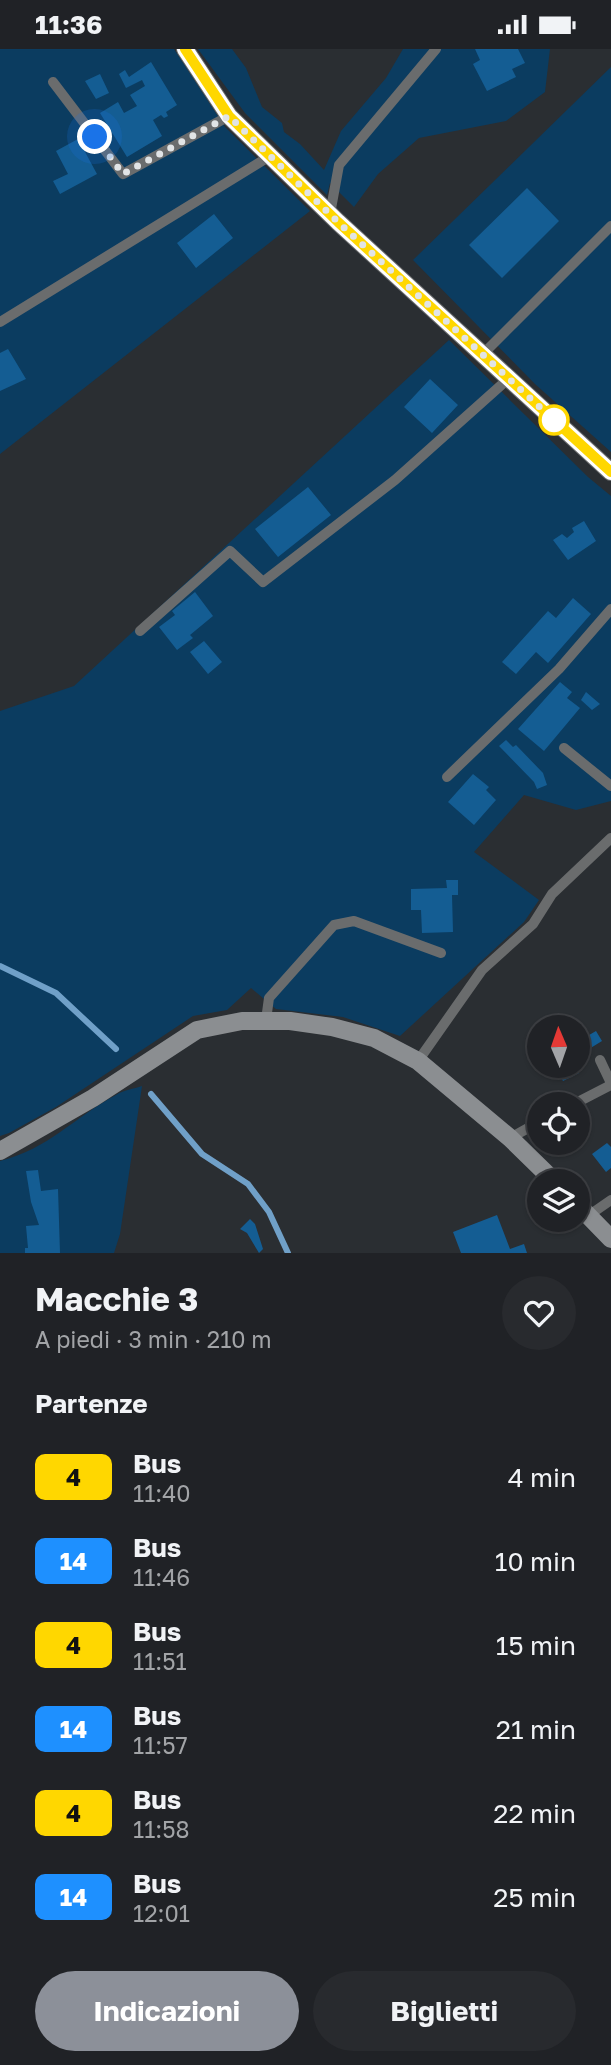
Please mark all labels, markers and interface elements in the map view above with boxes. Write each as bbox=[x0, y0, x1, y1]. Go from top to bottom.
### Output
text: 11:36 bbox=[35, 9, 102, 40]
your location bbox=[77, 119, 112, 154]
unlabelled marker bbox=[539, 405, 569, 435]
north arrow bbox=[527, 1015, 590, 1078]
map controls bbox=[527, 1015, 590, 1232]
button: locate bbox=[527, 1092, 590, 1155]
button: layers bbox=[527, 1169, 590, 1232]
button: heart bbox=[502, 1276, 576, 1350]
text: Macchie 3 bbox=[35, 1279, 198, 1318]
text: A piedi · 3 min · 210 m bbox=[35, 1325, 272, 1353]
text: Partenze bbox=[35, 1388, 148, 1419]
text: Bus bbox=[133, 1448, 181, 1479]
text: 4 bbox=[66, 1462, 81, 1491]
text: 4 min bbox=[508, 1462, 576, 1493]
text: 11:40 bbox=[133, 1479, 191, 1507]
text: Bus bbox=[133, 1532, 181, 1563]
text: 14 bbox=[60, 1546, 87, 1575]
text: 10 min bbox=[495, 1546, 576, 1577]
text: 11:46 bbox=[133, 1563, 190, 1591]
text: Bus bbox=[133, 1616, 181, 1647]
text: 4 bbox=[66, 1630, 81, 1659]
text: 15 min bbox=[496, 1630, 576, 1661]
text: 11:51 bbox=[133, 1647, 187, 1675]
text: Bus bbox=[133, 1700, 181, 1731]
text: 14 bbox=[60, 1714, 87, 1743]
text: 21 min bbox=[496, 1714, 576, 1745]
text: 11:57 bbox=[133, 1731, 188, 1759]
text: Bus bbox=[133, 1784, 181, 1815]
text: 4 bbox=[66, 1798, 81, 1827]
text: 22 min bbox=[493, 1798, 576, 1829]
text: 11:58 bbox=[133, 1815, 190, 1843]
text: Bus bbox=[133, 1868, 181, 1899]
text: 14 bbox=[60, 1882, 87, 1911]
text: 25 min bbox=[493, 1882, 576, 1913]
text: 12:01 bbox=[133, 1899, 190, 1927]
button: Indicazioni bbox=[35, 1971, 299, 2051]
button: Biglietti bbox=[313, 1971, 576, 2051]

